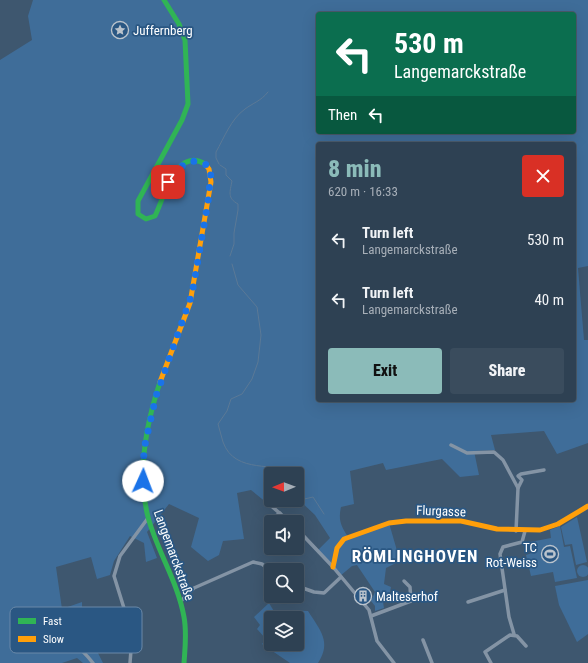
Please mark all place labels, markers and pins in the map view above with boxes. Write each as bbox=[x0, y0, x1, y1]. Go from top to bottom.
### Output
place icon: Juffernberg bbox=[110, 20, 130, 40]
place label: Juffernberg bbox=[133, 23, 193, 38]
pin bbox=[151, 165, 185, 199]
place label: TC Rot-Weiss bbox=[486, 540, 537, 570]
sports icon: TC Rot-Weiss bbox=[540, 544, 560, 564]
building icon: Malteserhof bbox=[353, 586, 373, 606]
place label: Malteserhof bbox=[376, 589, 438, 604]

